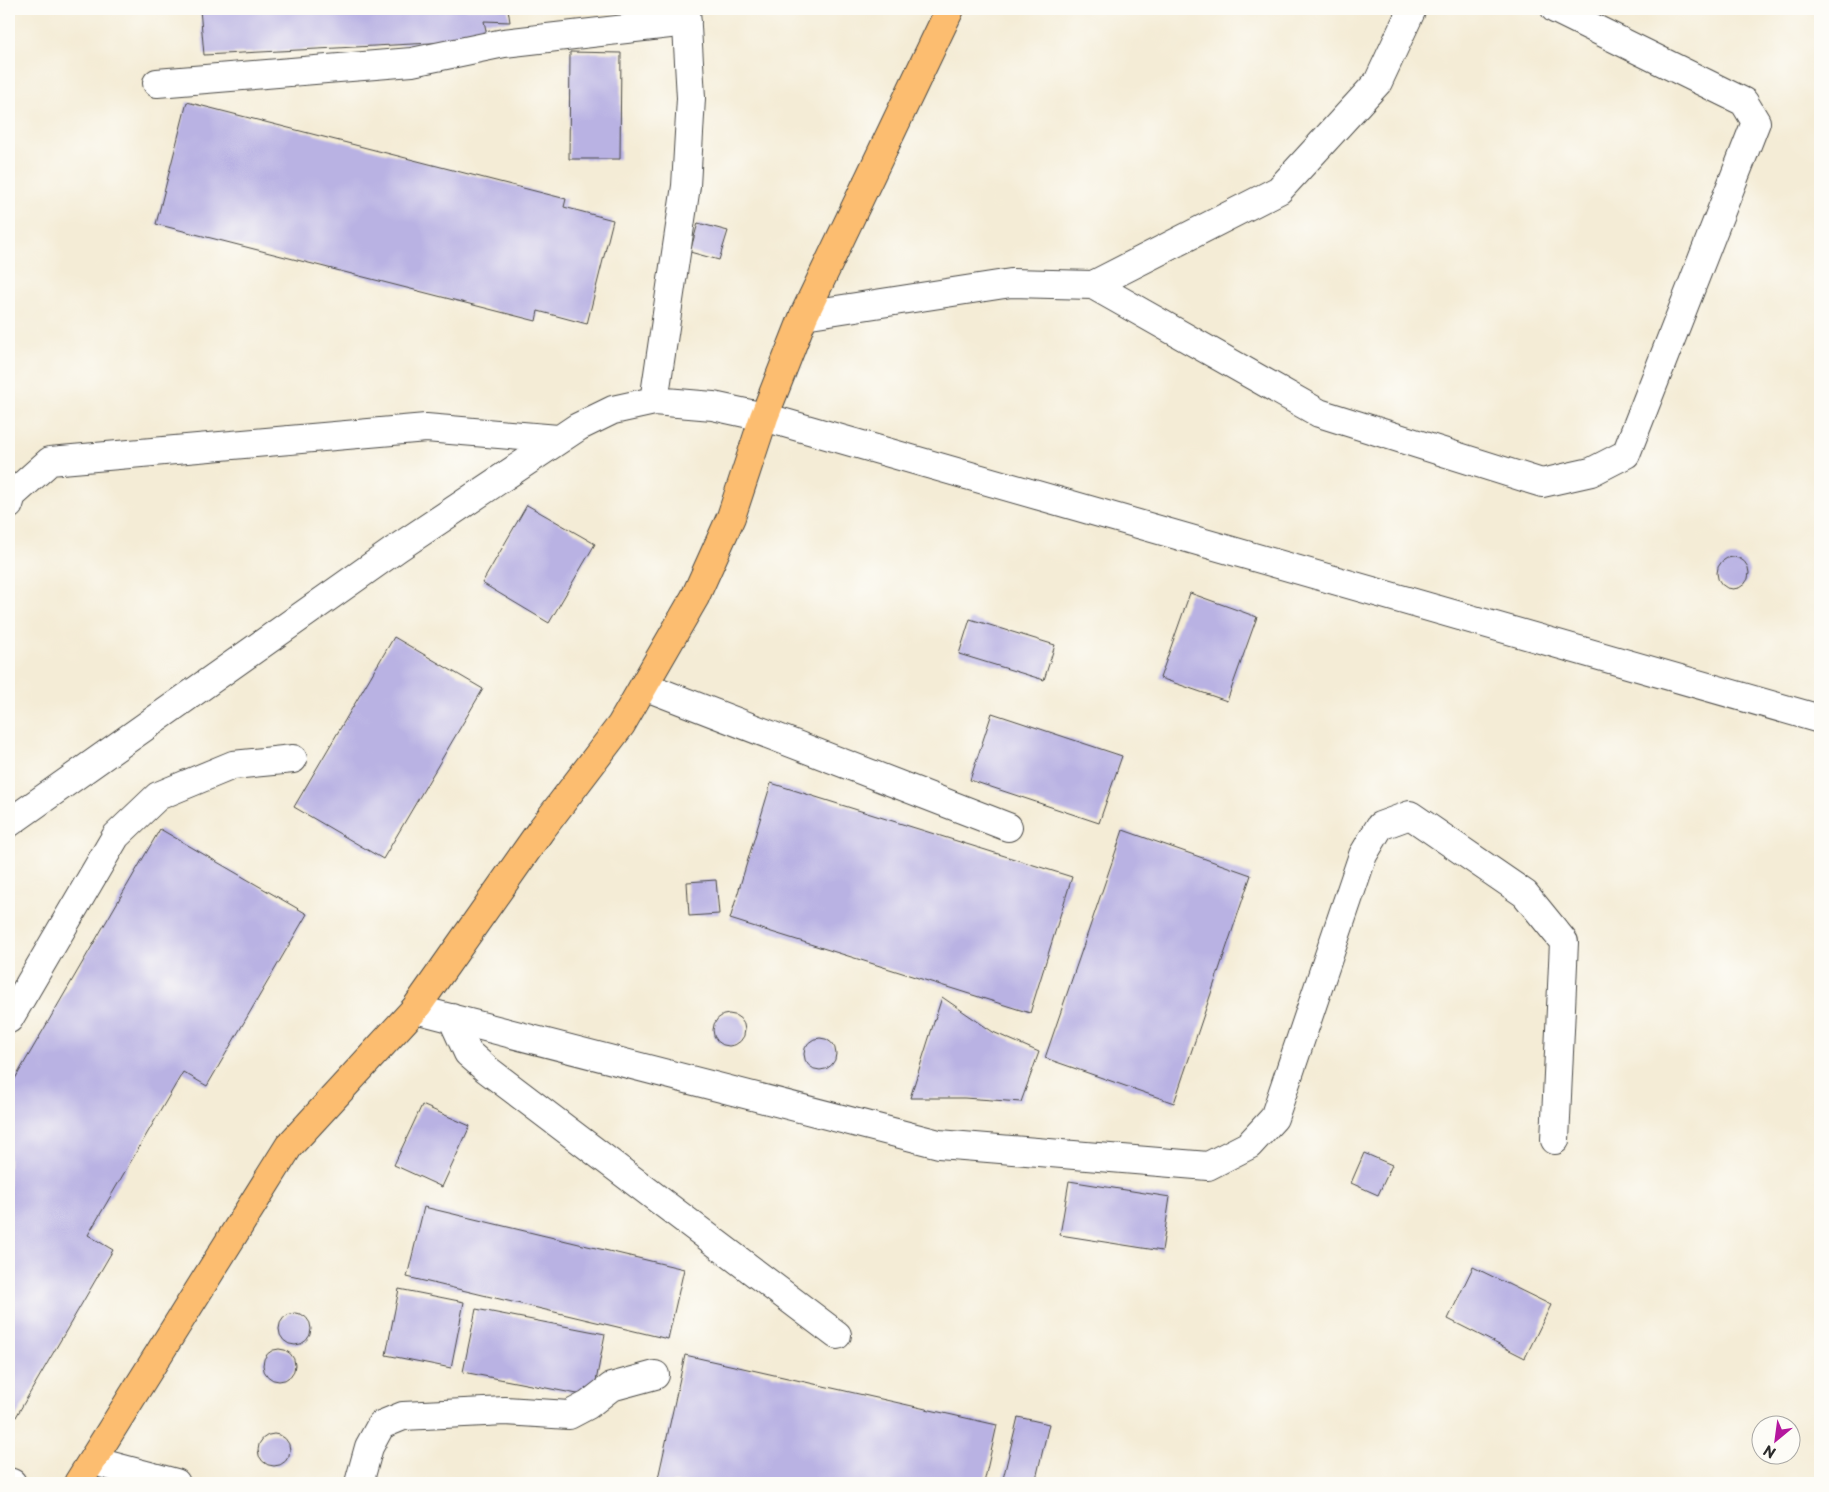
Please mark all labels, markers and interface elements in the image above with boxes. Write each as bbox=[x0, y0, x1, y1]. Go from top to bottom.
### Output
north arrow bbox=[1752, 1414, 1802, 1464]
text: N bbox=[1760, 1440, 1779, 1464]

